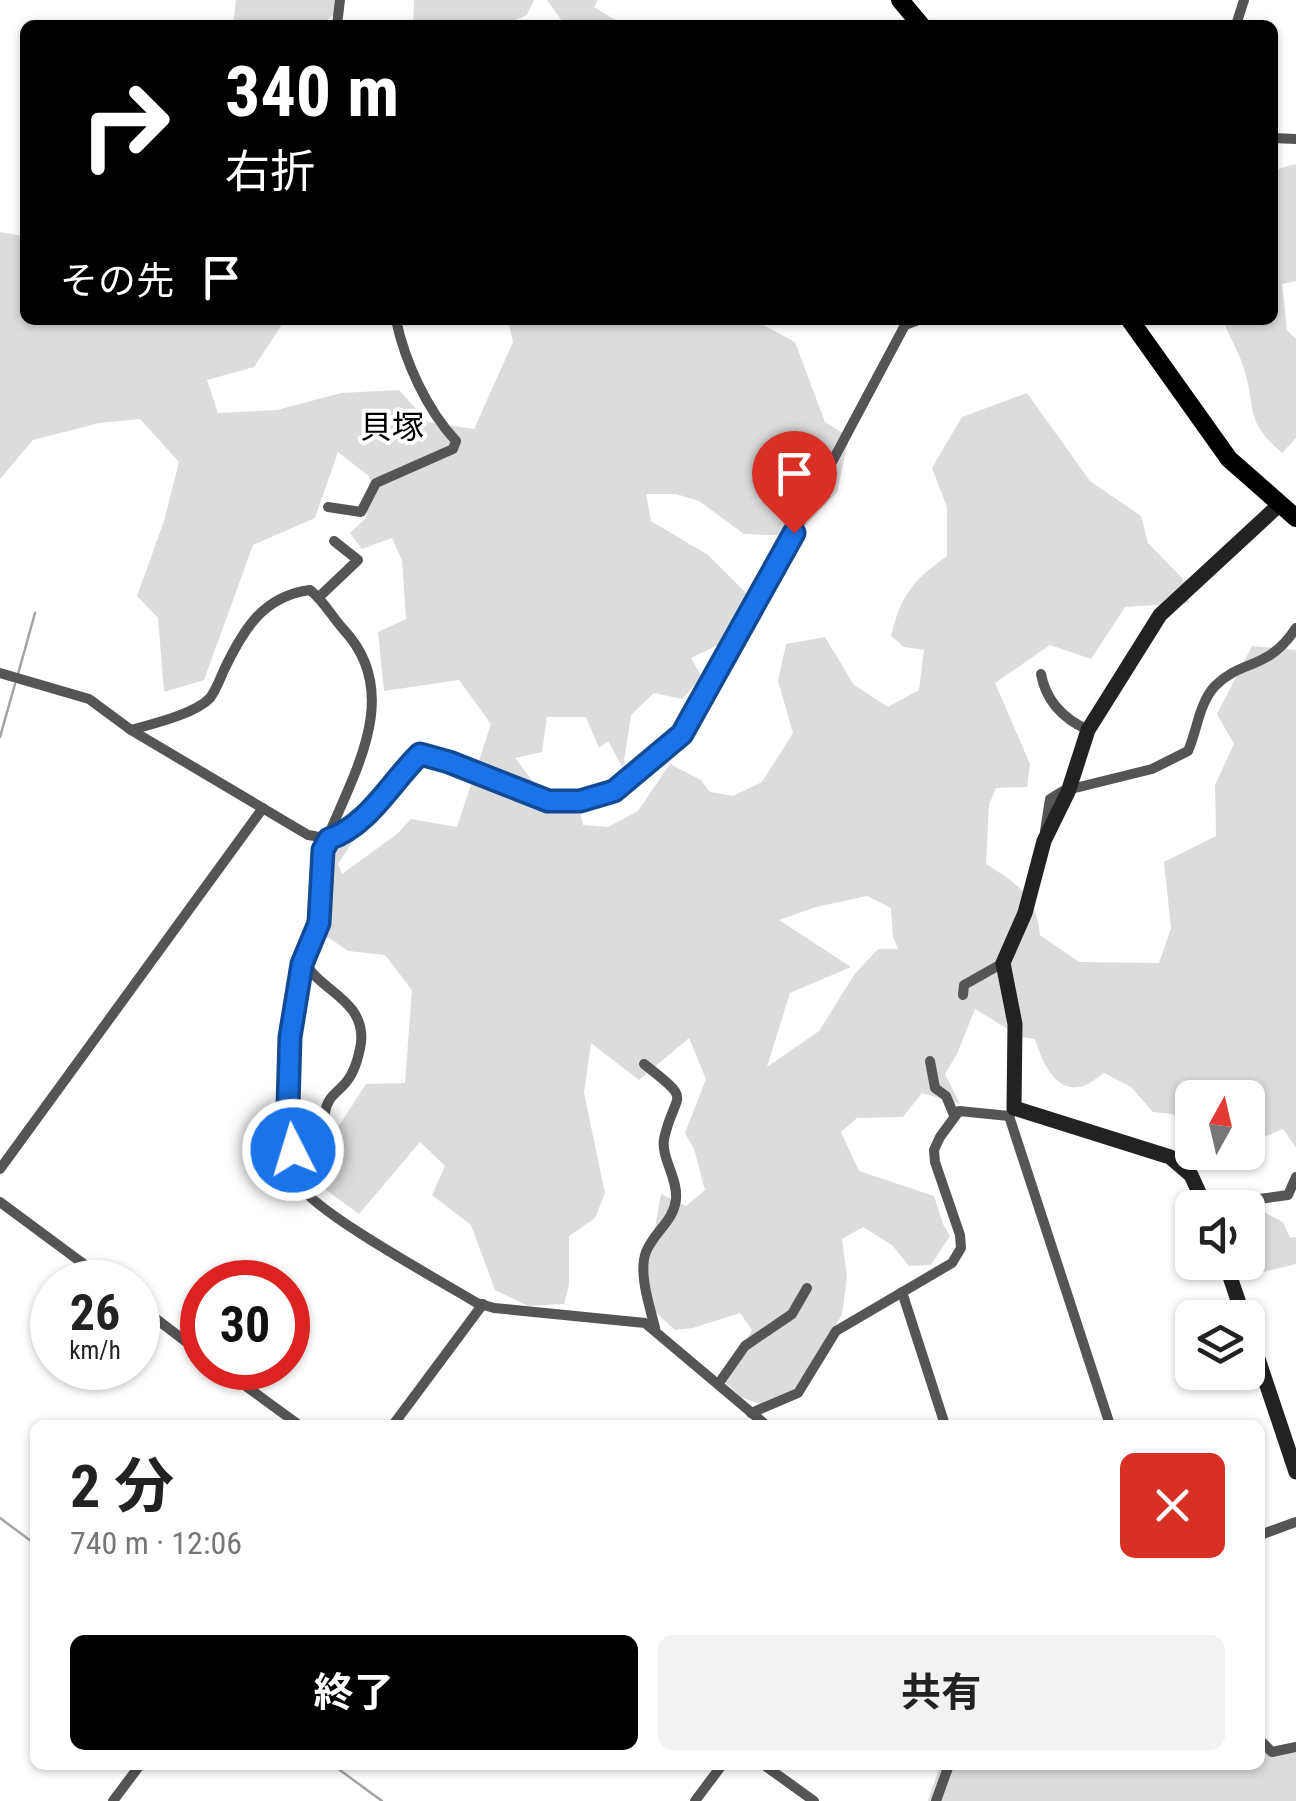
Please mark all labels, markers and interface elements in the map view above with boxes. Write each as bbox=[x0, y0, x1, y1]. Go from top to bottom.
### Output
text: 340 m bbox=[225, 51, 399, 133]
icon: right bbox=[60, 60, 190, 190]
text: 右折 bbox=[225, 145, 315, 198]
icon: arrive bbox=[194, 250, 249, 305]
text: その先 bbox=[60, 259, 174, 303]
district label: 貝塚 bbox=[360, 408, 424, 446]
pin bbox=[752, 431, 837, 534]
icon: arrive bbox=[767, 446, 822, 501]
north arrow bbox=[1175, 1080, 1265, 1170]
map controls bbox=[1175, 1080, 1265, 1390]
position arrow bbox=[241, 1098, 345, 1202]
button: sound bbox=[1175, 1190, 1265, 1280]
speed limit sign: 30 bbox=[180, 1260, 310, 1390]
text: 26 bbox=[70, 1284, 120, 1342]
button: layers bbox=[1175, 1300, 1265, 1390]
text: km/h bbox=[69, 1336, 121, 1365]
text: 2 分 bbox=[70, 1451, 174, 1522]
button: close bbox=[1120, 1453, 1225, 1558]
text: 740 m · 12:06 bbox=[70, 1524, 242, 1562]
button: 終了 bbox=[70, 1635, 638, 1750]
button: 共有 bbox=[658, 1635, 1225, 1750]

